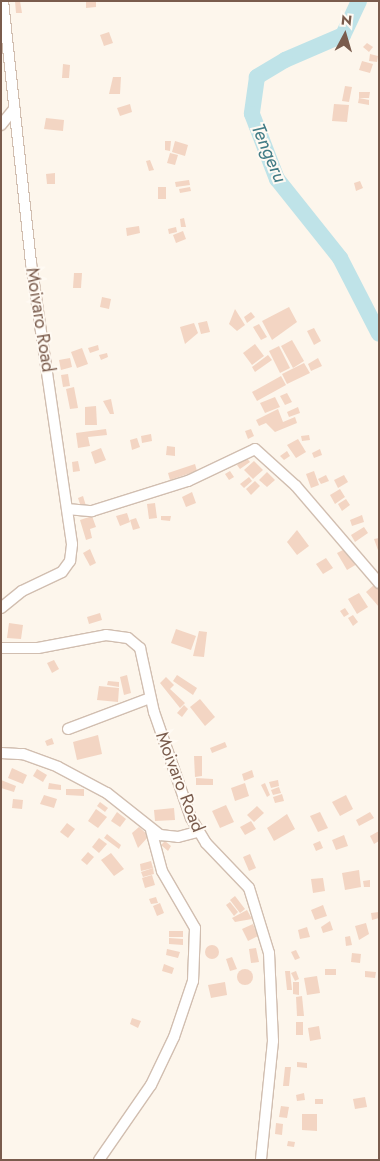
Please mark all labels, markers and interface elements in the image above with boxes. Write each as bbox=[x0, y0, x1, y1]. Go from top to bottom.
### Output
north arrow bbox=[320, 10, 370, 60]
text: N bbox=[340, 10, 353, 31]
water label: Tengeru bbox=[246, 120, 292, 186]
street label: Moivaro Road bbox=[21, 266, 59, 374]
street label: Moivaro Road bbox=[151, 729, 209, 835]

